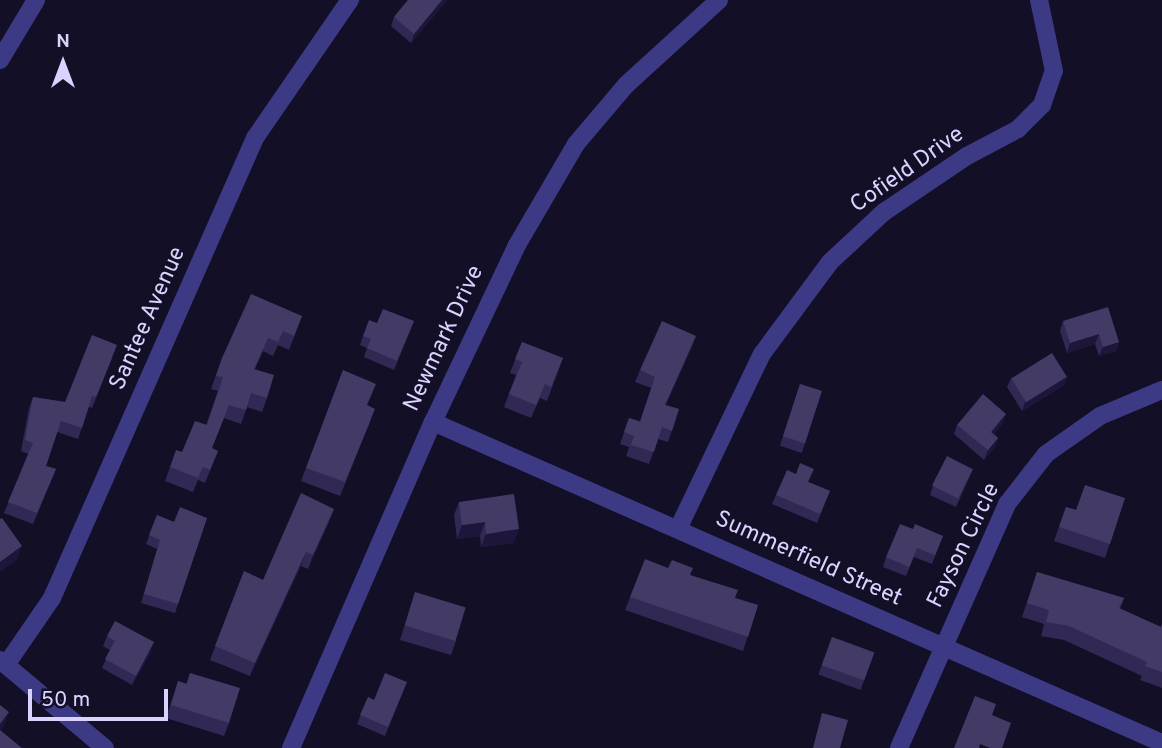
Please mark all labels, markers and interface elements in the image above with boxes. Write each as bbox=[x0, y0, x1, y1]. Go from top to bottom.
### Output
north arrow bbox=[28, 28, 98, 98]
text: N bbox=[56, 30, 70, 54]
street label: Cofield Drive bbox=[846, 122, 970, 220]
street label: Santee Avenue bbox=[105, 243, 193, 395]
street label: Newmark Drive bbox=[399, 262, 491, 416]
street label: Fayson Circle bbox=[923, 479, 1007, 613]
street label: Summerfield Street bbox=[710, 506, 906, 614]
scale bar bbox=[32, 674, 172, 718]
text: 50 m bbox=[41, 687, 90, 714]

